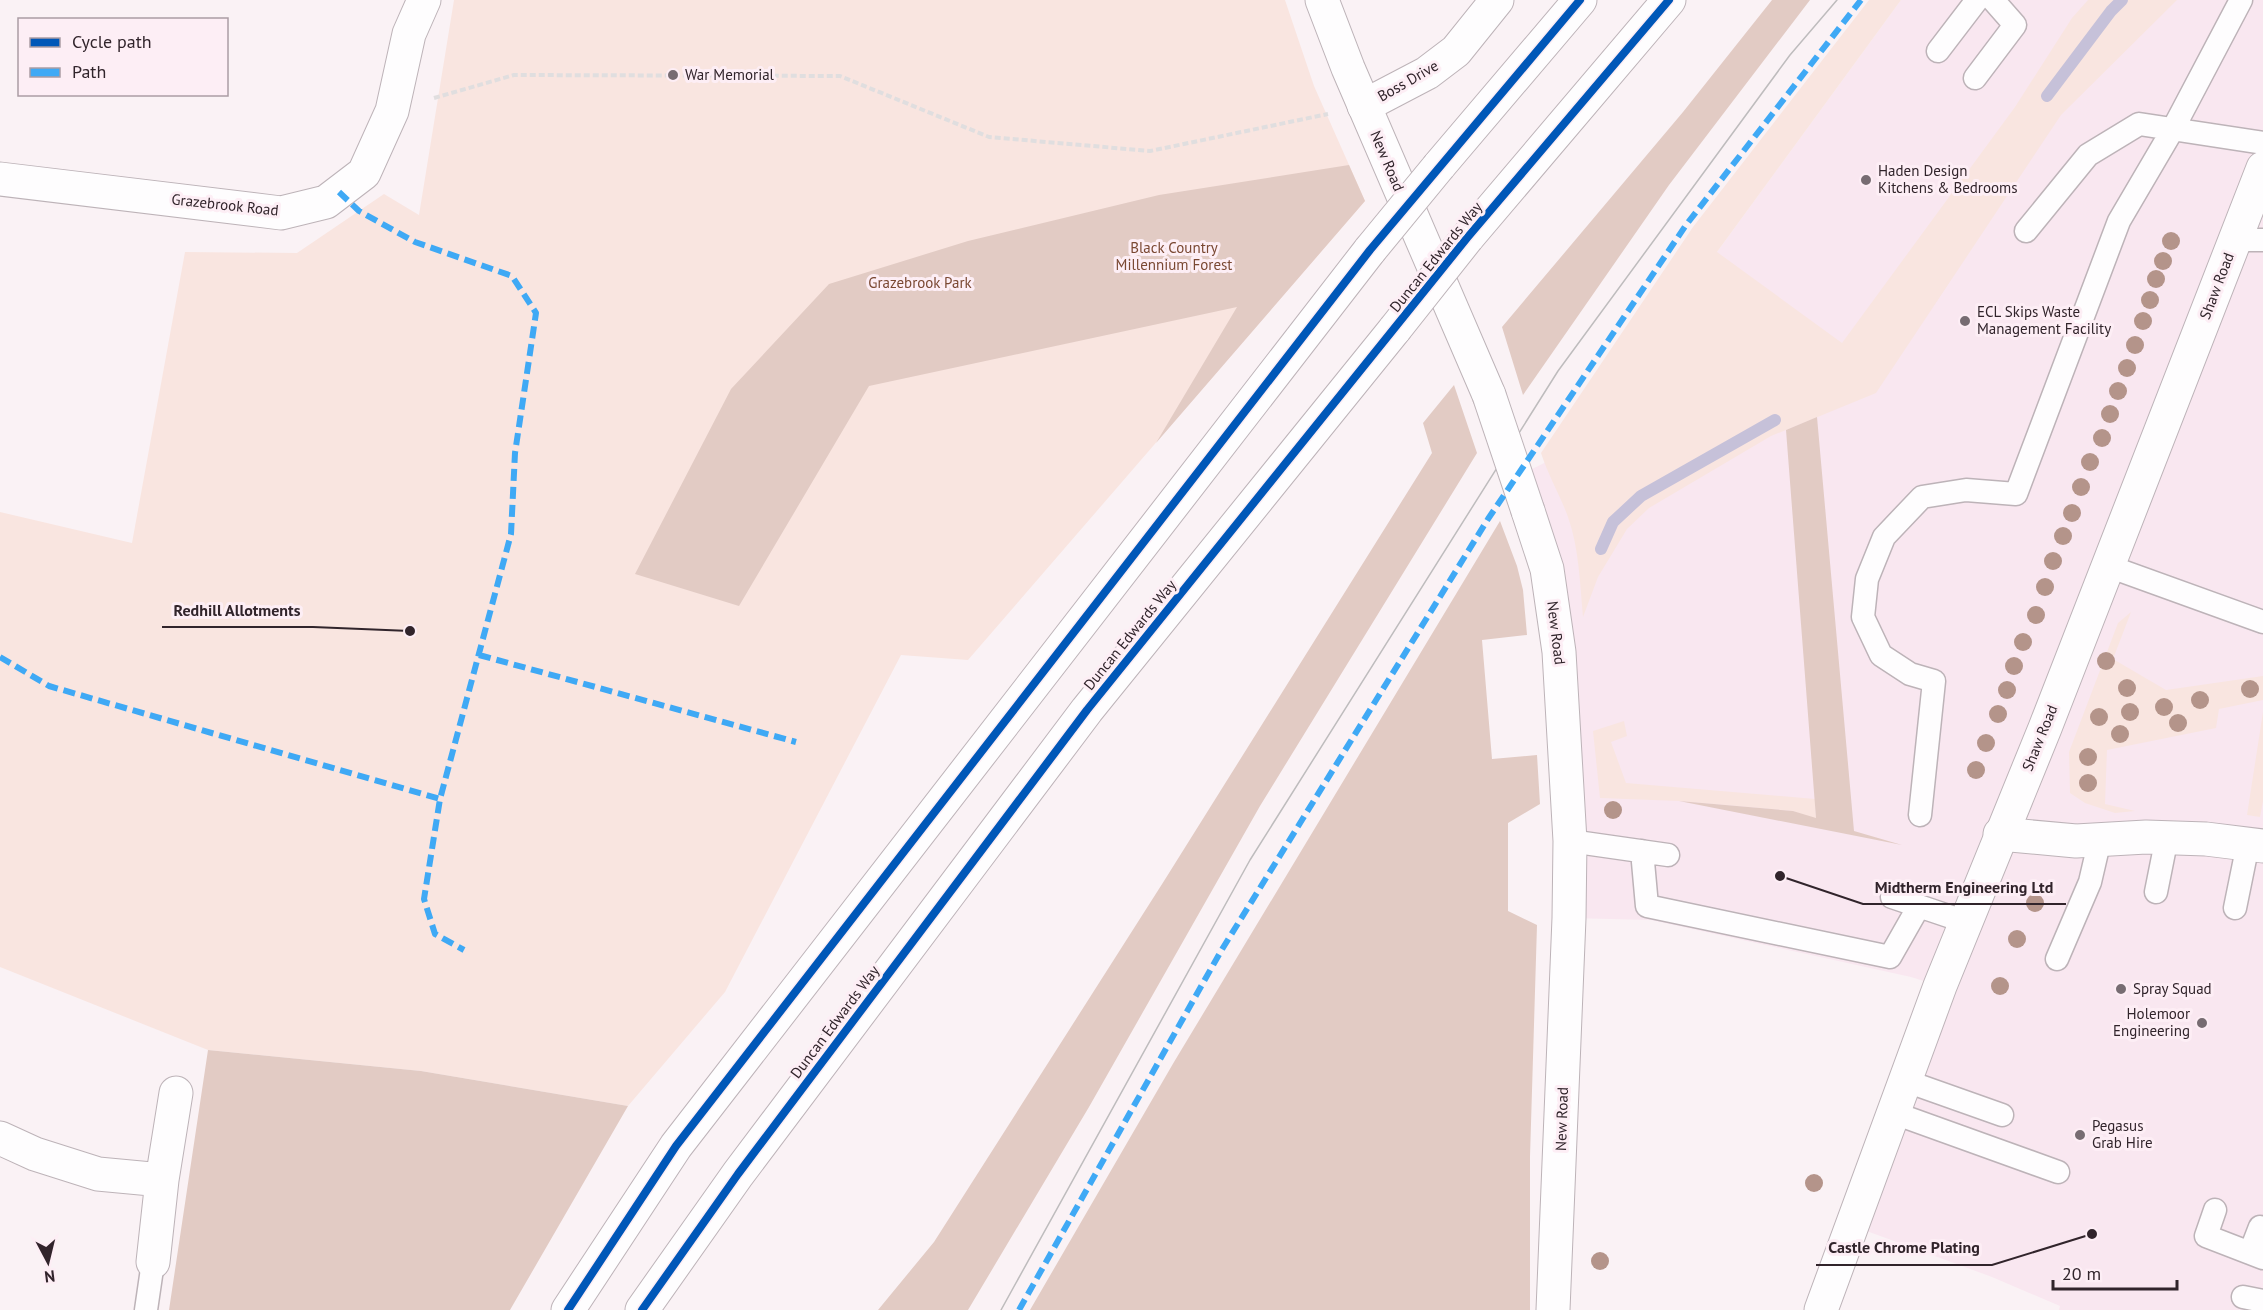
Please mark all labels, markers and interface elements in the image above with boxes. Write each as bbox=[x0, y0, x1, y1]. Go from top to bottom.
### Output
legend bbox=[18, 18, 228, 96]
text: Cycle path bbox=[72, 30, 152, 53]
street label: Boss Drive bbox=[1374, 56, 1442, 106]
text: Path bbox=[72, 60, 106, 83]
place label: War Memorial bbox=[685, 65, 775, 84]
marker: War Memorial bbox=[666, 68, 680, 82]
street label: New Road bbox=[1366, 128, 1409, 194]
place label: Haden Design Kitchens & Bedrooms bbox=[1878, 161, 2018, 197]
marker: Haden Design Kitchens & Bedrooms bbox=[1859, 173, 1873, 187]
street label: Grazebrook Road bbox=[171, 189, 280, 220]
street label: Duncan Edwards Way bbox=[1385, 198, 1486, 316]
park label: Black Country Millennium Forest bbox=[1116, 238, 1232, 274]
street label: Shaw Road bbox=[2195, 250, 2238, 322]
park label: Grazebrook Park bbox=[868, 273, 973, 292]
place label: ECL Skips Waste Management Facility bbox=[1977, 302, 2111, 338]
marker: ECL Skips Waste Management Facility bbox=[1958, 314, 1972, 328]
street label: Duncan Edwards Way bbox=[1079, 576, 1180, 694]
callout: Redhill Allotments bbox=[162, 593, 313, 627]
text: Redhill Allotments bbox=[174, 600, 301, 620]
street label: New Road bbox=[1543, 600, 1570, 666]
street label: Shaw Road bbox=[2018, 702, 2061, 774]
callout: Midtherm Engineering Ltd bbox=[1863, 870, 2066, 904]
text: Midtherm Engineering Ltd bbox=[1875, 877, 2053, 897]
street label: Duncan Edwards Way bbox=[786, 961, 883, 1082]
place label: Spray Squad bbox=[2133, 979, 2212, 998]
marker: Spray Squad bbox=[2114, 982, 2128, 996]
place label: Holemoor Engineering bbox=[2113, 1004, 2190, 1040]
marker: Holemoor Engineering bbox=[2195, 1016, 2209, 1030]
street label: New Road bbox=[1551, 1087, 1572, 1151]
place label: Pegasus Grab Hire bbox=[2092, 1116, 2153, 1152]
marker: Pegasus Grab Hire bbox=[2073, 1128, 2087, 1142]
callout: Castle Chrome Plating bbox=[1816, 1231, 1992, 1265]
north arrow bbox=[18, 1232, 78, 1292]
text: Castle Chrome Plating bbox=[1828, 1237, 1980, 1257]
scale bar bbox=[2053, 1253, 2178, 1291]
text: 20 m bbox=[2062, 1262, 2101, 1285]
text: N bbox=[43, 1266, 56, 1287]

